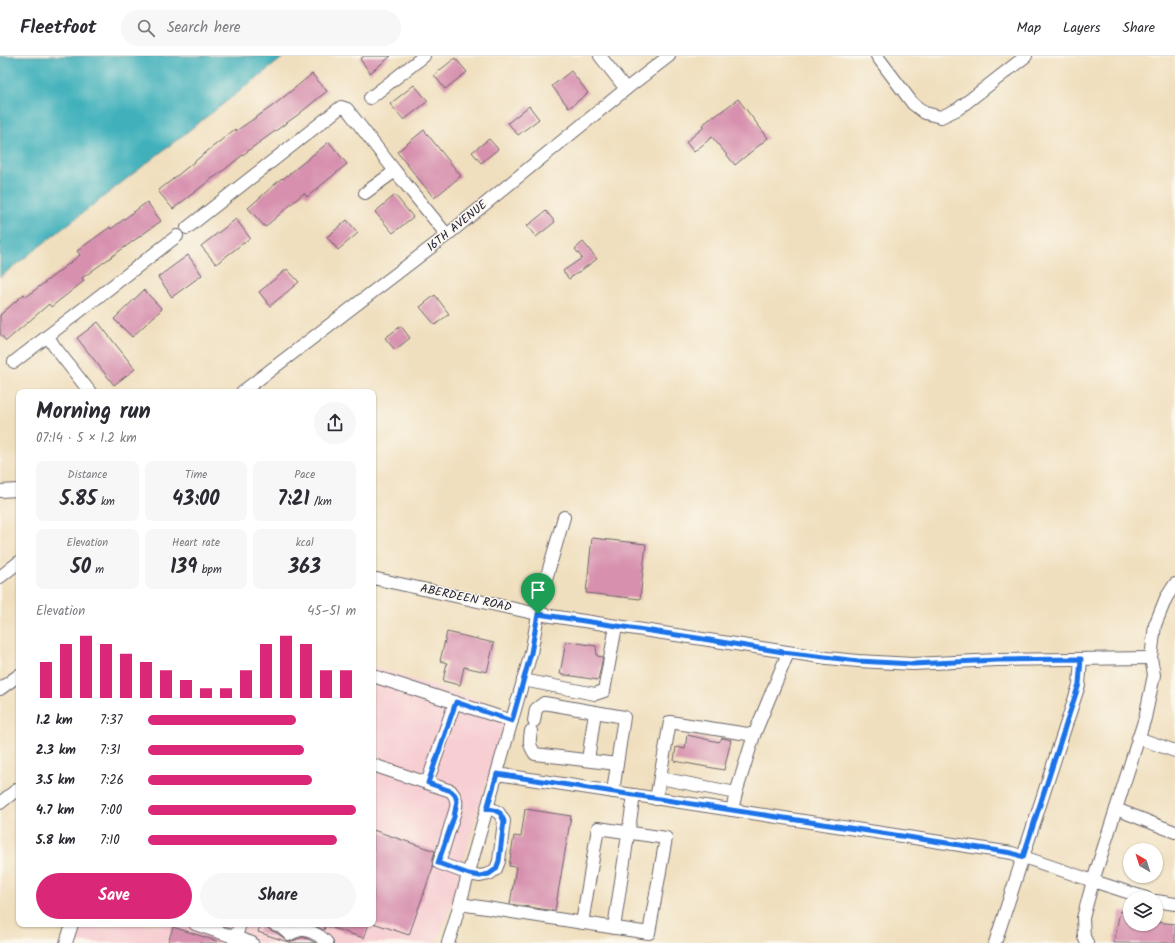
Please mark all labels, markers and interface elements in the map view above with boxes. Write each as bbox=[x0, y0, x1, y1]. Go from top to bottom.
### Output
search box bbox=[121, 10, 401, 46]
text: Fleetfoot bbox=[20, 13, 97, 43]
text: Search here bbox=[167, 16, 241, 40]
icon: search bbox=[135, 17, 157, 39]
text: Map bbox=[1017, 17, 1041, 39]
text: Layers bbox=[1063, 17, 1101, 39]
text: Share bbox=[1123, 17, 1155, 39]
street label: 16TH AVENUE bbox=[423, 195, 492, 256]
text: Morning run bbox=[36, 395, 151, 430]
button: share bbox=[314, 402, 356, 444]
text: 07:14 · 5 × 1.2 km bbox=[36, 428, 137, 449]
text: Distance bbox=[68, 466, 107, 484]
text: Time bbox=[185, 466, 207, 484]
text: Pace bbox=[294, 466, 315, 484]
text: 5.85 bbox=[60, 484, 97, 516]
text: 43:00 bbox=[172, 484, 220, 516]
text: 7:21 bbox=[278, 484, 310, 516]
text: km bbox=[97, 493, 115, 511]
text: /km bbox=[310, 493, 332, 511]
text: Elevation bbox=[67, 534, 108, 552]
text: Heart rate bbox=[172, 534, 220, 552]
text: kcal bbox=[296, 534, 314, 552]
text: 50 bbox=[71, 552, 91, 584]
text: 139 bbox=[170, 552, 197, 584]
text: 363 bbox=[288, 552, 321, 584]
text: m bbox=[91, 561, 104, 579]
text: bpm bbox=[197, 561, 222, 579]
pin bbox=[521, 573, 555, 614]
street label: ABERDEEN ROAD bbox=[418, 579, 514, 617]
icon: arrive bbox=[527, 579, 549, 601]
text: Elevation bbox=[36, 601, 85, 622]
text: 45–51 m bbox=[307, 601, 356, 622]
text: 1.2 km bbox=[36, 710, 73, 731]
text: 7:37 bbox=[100, 710, 123, 731]
text: 2.3 km bbox=[36, 740, 76, 761]
text: 7:31 bbox=[100, 740, 121, 761]
text: 3.5 km bbox=[36, 770, 75, 791]
text: 7:26 bbox=[100, 770, 124, 791]
text: 4.7 km bbox=[36, 800, 74, 821]
text: 7:00 bbox=[100, 800, 122, 821]
text: 5.8 km bbox=[36, 830, 75, 851]
text: 7:10 bbox=[100, 830, 120, 851]
north arrow bbox=[1123, 843, 1163, 883]
map controls bbox=[1123, 843, 1163, 931]
button: Save bbox=[36, 873, 192, 919]
button: Share bbox=[200, 873, 356, 919]
button: layers bbox=[1123, 891, 1163, 931]

